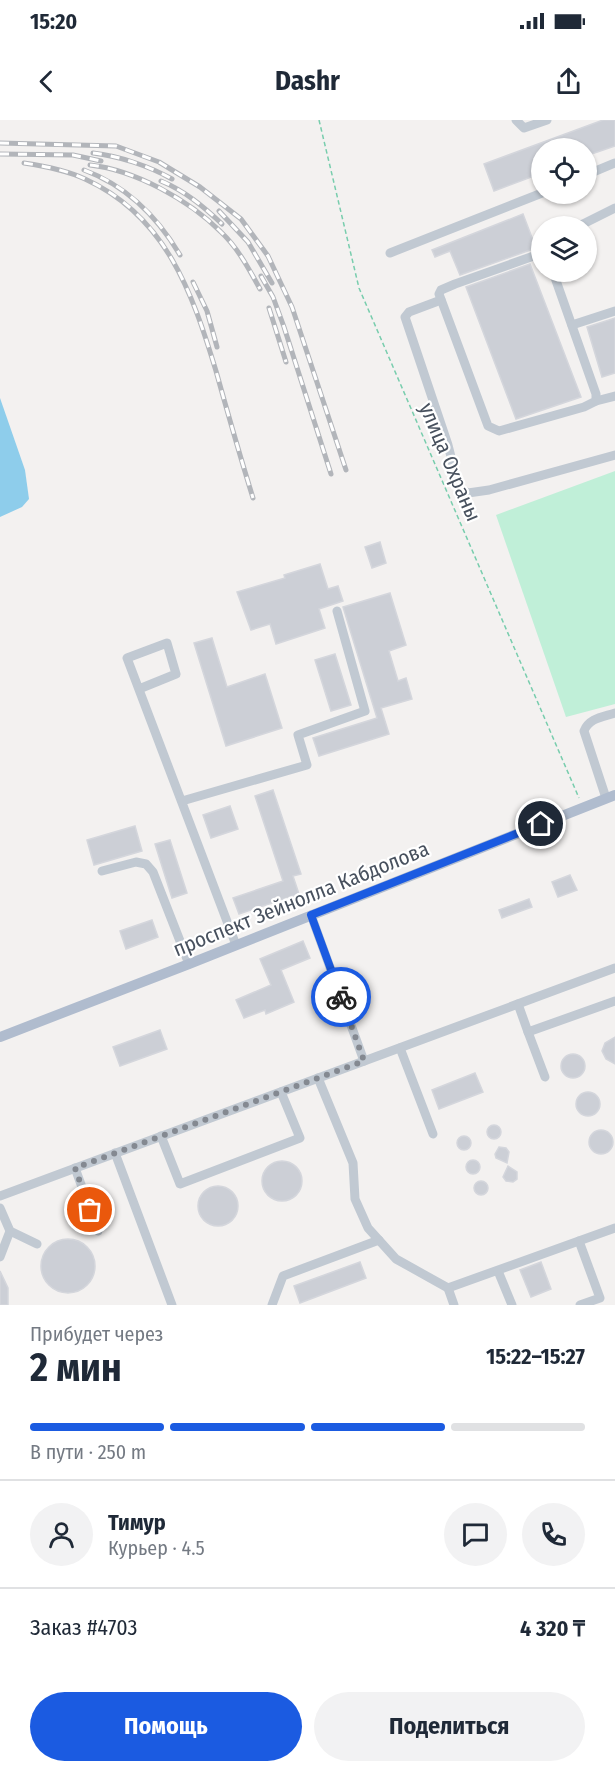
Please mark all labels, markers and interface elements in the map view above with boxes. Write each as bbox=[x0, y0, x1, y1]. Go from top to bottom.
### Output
text: 15:20 bbox=[30, 8, 77, 35]
icon: back bbox=[30, 65, 63, 98]
text: Dashr bbox=[275, 65, 340, 97]
icon: share bbox=[552, 65, 585, 98]
map controls bbox=[531, 138, 597, 282]
button: locate bbox=[531, 138, 597, 204]
button: layers bbox=[531, 216, 597, 282]
street label: улица Охраны bbox=[413, 399, 487, 525]
pin bbox=[515, 798, 566, 849]
icon: home bbox=[524, 807, 557, 840]
street label: проспект Зейнолла Кабдолова bbox=[169, 836, 433, 962]
courier bbox=[311, 967, 371, 1027]
icon: bike bbox=[325, 981, 358, 1014]
pin bbox=[64, 1184, 115, 1235]
icon: bag bbox=[73, 1193, 106, 1226]
text: Прибудет через bbox=[30, 1322, 163, 1346]
text: 15:22–15:27 bbox=[486, 1343, 585, 1370]
text: 2 мин bbox=[30, 1345, 122, 1391]
text: В пути · 250 m bbox=[30, 1440, 146, 1464]
button: person bbox=[30, 1503, 93, 1566]
button: chat bbox=[444, 1503, 507, 1566]
button: phone bbox=[522, 1503, 585, 1566]
text: Тимур bbox=[108, 1509, 166, 1536]
text: Курьер · 4.5 bbox=[108, 1536, 205, 1560]
text: Заказ #4703 bbox=[30, 1614, 137, 1641]
text: 4 320 ₸ bbox=[520, 1615, 585, 1642]
button: Помощь bbox=[30, 1692, 302, 1761]
button: Поделиться bbox=[314, 1692, 585, 1761]

